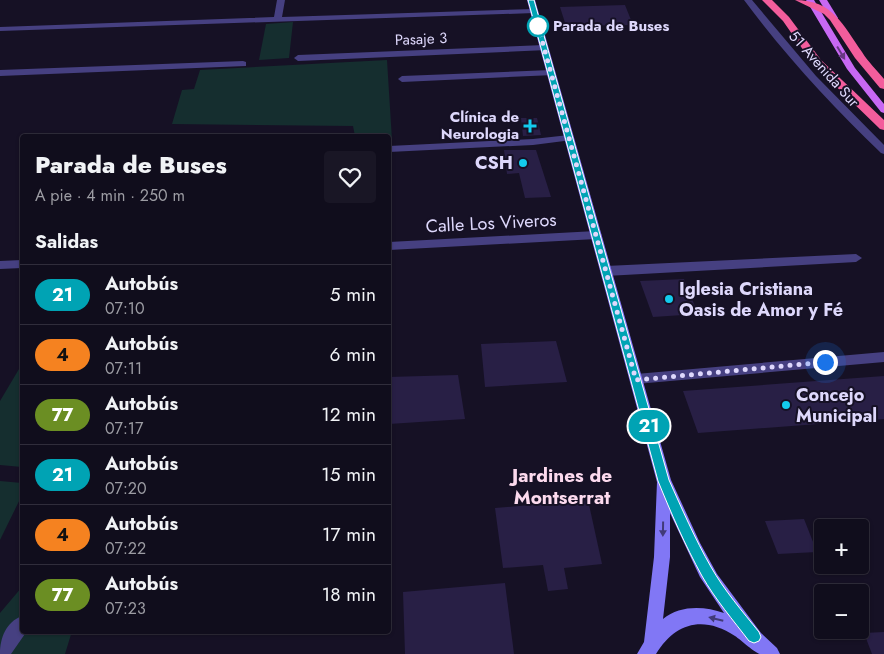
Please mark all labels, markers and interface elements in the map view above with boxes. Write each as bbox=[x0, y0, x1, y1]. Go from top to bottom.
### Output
marker: Parada de Buses bbox=[527, 15, 549, 37]
place label: Parada de Buses bbox=[553, 15, 669, 37]
street label: 51 Avenida Sur bbox=[784, 26, 865, 113]
street label: Pasaje 3 bbox=[394, 27, 448, 51]
one-way arrow bbox=[837, 46, 846, 59]
place label: Clínica de Neurologia bbox=[441, 106, 519, 145]
marker: Clínica de Neurologia bbox=[523, 119, 537, 133]
text: Parada de Buses bbox=[35, 147, 227, 182]
place label: CSH bbox=[475, 150, 513, 176]
button: heart bbox=[324, 151, 376, 203]
marker: CSH bbox=[517, 157, 529, 169]
text: A pie · 4 min · 250 m bbox=[35, 184, 185, 207]
street label: Calle Los Viveros bbox=[425, 207, 557, 239]
text: Salidas bbox=[35, 228, 98, 255]
text: Autobús bbox=[105, 270, 178, 297]
place label: Iglesia Cristiana Oasis de Amor y Fé bbox=[679, 276, 843, 323]
text: 5 min bbox=[330, 281, 376, 308]
text: 21 bbox=[52, 282, 73, 308]
marker: Iglesia Cristiana Oasis de Amor y Fé bbox=[663, 293, 675, 305]
text: 07:10 bbox=[105, 297, 145, 320]
text: Autobús bbox=[105, 330, 178, 357]
text: 6 min bbox=[330, 341, 376, 368]
text: 4 bbox=[56, 342, 69, 368]
your location bbox=[813, 350, 838, 375]
text: 07:11 bbox=[105, 357, 142, 380]
place label: Concejo Municipal bbox=[796, 382, 877, 429]
text: Autobús bbox=[105, 390, 178, 417]
marker: Concejo Municipal bbox=[780, 399, 792, 411]
text: 12 min bbox=[321, 401, 376, 428]
text: 77 bbox=[52, 402, 73, 428]
line badge: 21 bbox=[626, 410, 672, 442]
text: 21 bbox=[639, 413, 659, 439]
text: 07:17 bbox=[105, 417, 143, 440]
text: Autobús bbox=[105, 450, 178, 477]
text: 15 min bbox=[321, 461, 376, 488]
text: 21 bbox=[52, 462, 73, 488]
district label: Jardines de Montserrat bbox=[508, 462, 612, 511]
text: 07:20 bbox=[105, 477, 147, 500]
text: Autobús bbox=[105, 510, 178, 537]
map controls bbox=[814, 519, 869, 639]
button: + bbox=[814, 519, 869, 574]
text: 17 min bbox=[322, 521, 376, 548]
text: 4 bbox=[56, 522, 69, 548]
one-way arrow bbox=[659, 522, 667, 538]
text: 07:22 bbox=[105, 537, 146, 560]
text: Autobús bbox=[105, 570, 178, 597]
text: 18 min bbox=[322, 581, 376, 608]
text: 77 bbox=[52, 582, 73, 608]
button: − bbox=[814, 584, 869, 639]
text: 07:23 bbox=[105, 597, 146, 620]
one-way arrow bbox=[709, 615, 724, 623]

